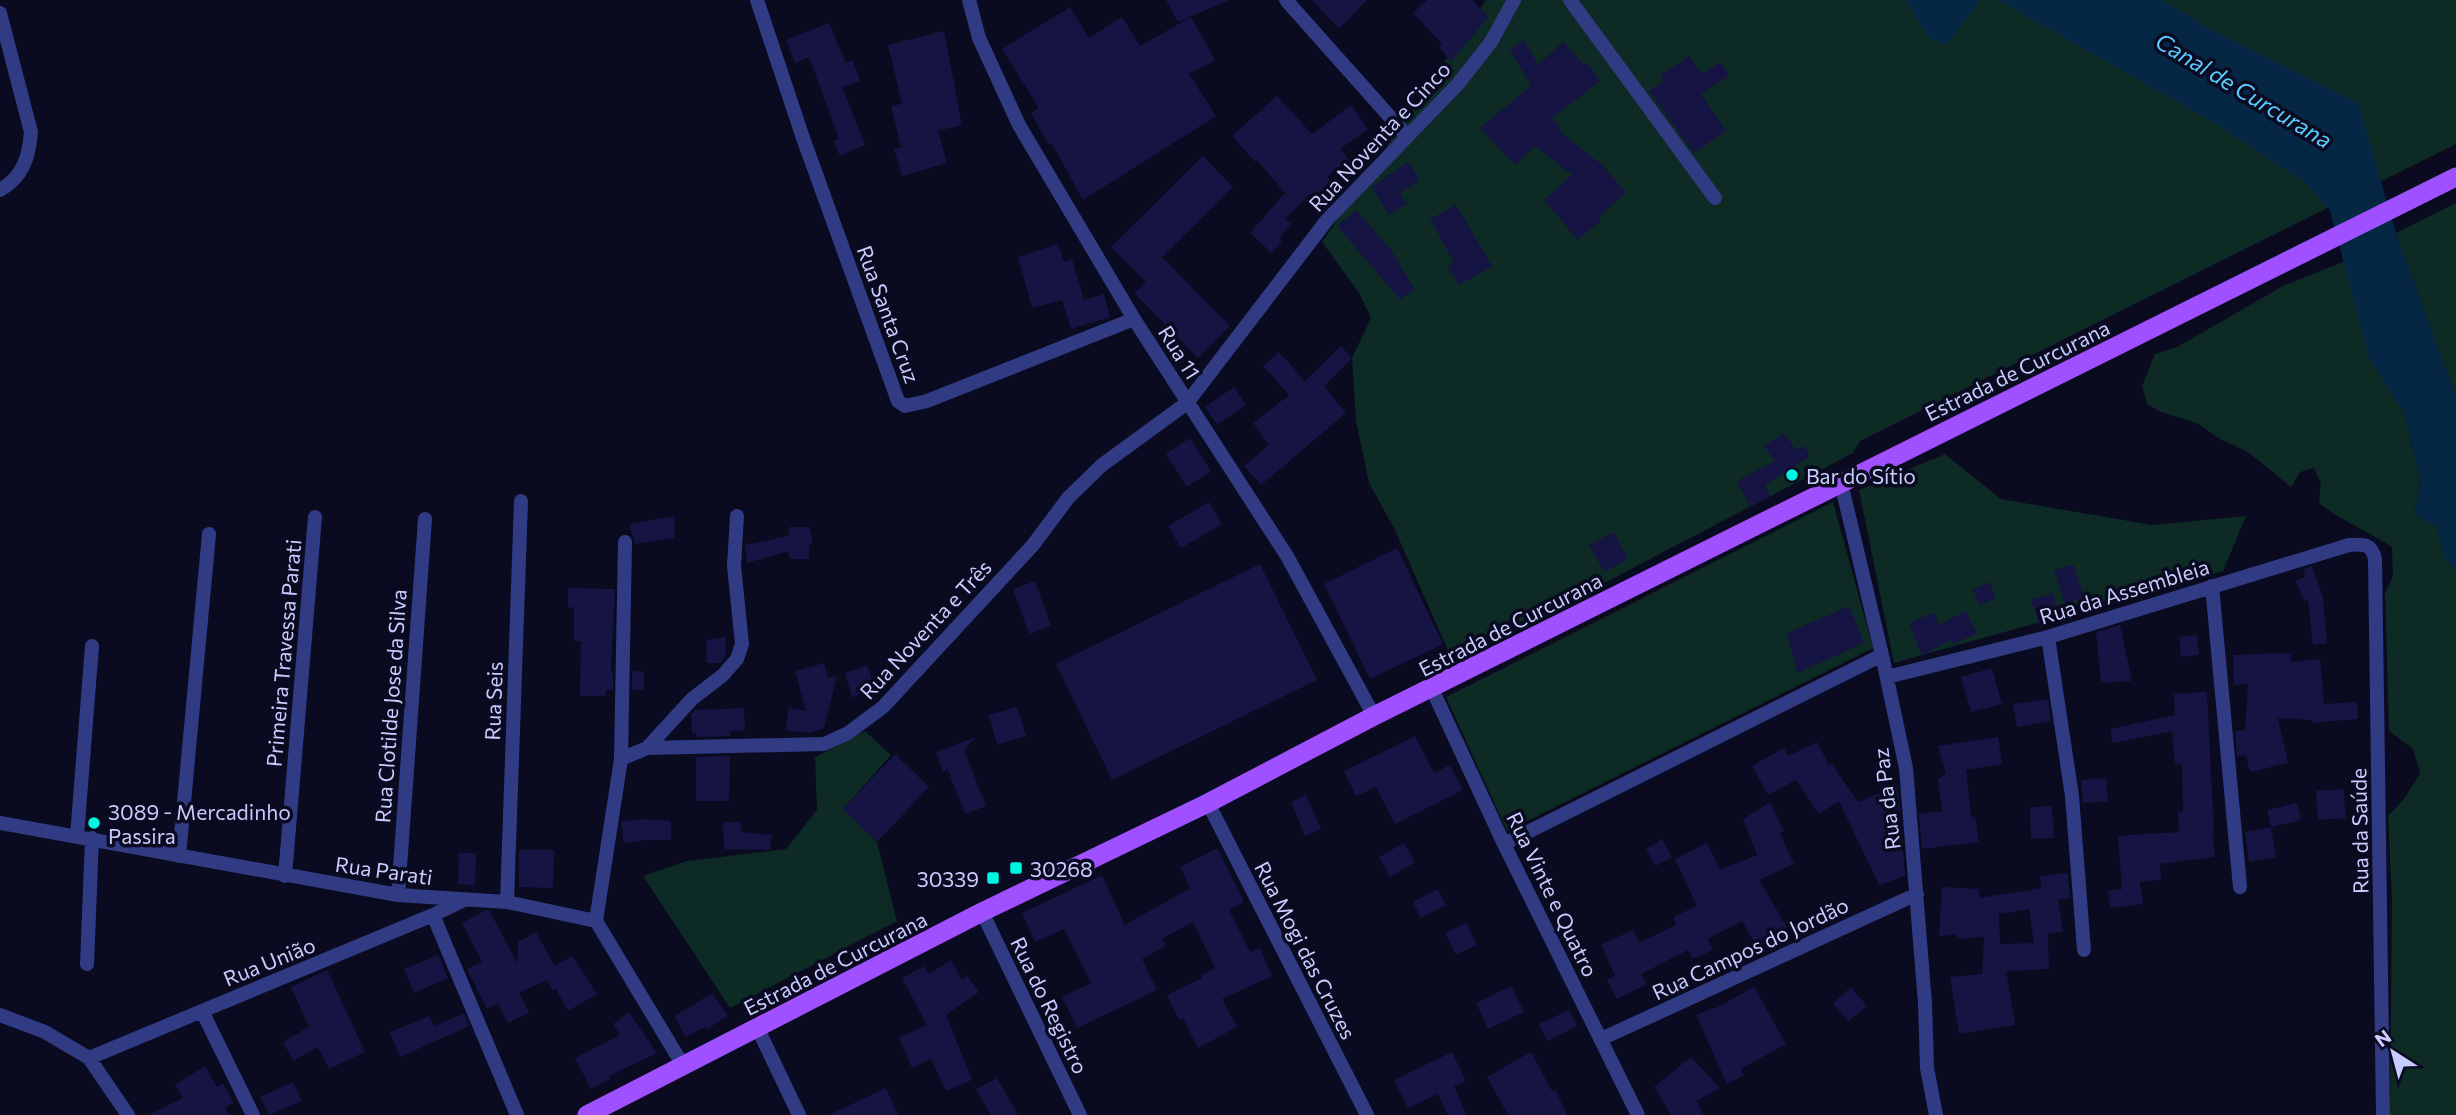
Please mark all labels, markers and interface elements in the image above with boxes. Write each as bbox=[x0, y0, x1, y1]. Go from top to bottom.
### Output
water label: Canal de Curcurana bbox=[2151, 26, 2337, 154]
street label: Rua Noventa e Cinco bbox=[1303, 56, 1455, 216]
street label: Rua Santa Cruz bbox=[853, 242, 925, 386]
street label: Estrada de Curcurana bbox=[1921, 314, 2113, 426]
street label: Rua 11 bbox=[1154, 321, 1206, 383]
place label: Bar do Sítio bbox=[1806, 463, 1916, 488]
marker: Bar do Sítio bbox=[1784, 467, 1800, 483]
street label: Primeira Travessa Parati bbox=[261, 538, 305, 768]
street label: Rua da Assembleia bbox=[2036, 553, 2212, 629]
street label: Rua Noventa e Três bbox=[854, 554, 996, 704]
street label: Estrada de Curcurana bbox=[1414, 567, 1606, 681]
street label: Rua Clotilde Jose da Silva bbox=[369, 588, 411, 824]
street label: Rua Seis bbox=[479, 661, 507, 741]
street label: Rua da Paz bbox=[1867, 747, 1905, 851]
street label: Rua da Saúde bbox=[2345, 768, 2373, 894]
place label: 3089 - Mercadinho Passira bbox=[108, 799, 291, 848]
street label: Rua Vinte e Quatro bbox=[1502, 808, 1604, 980]
marker: 3089 - Mercadinho Passira bbox=[86, 815, 102, 831]
street label: Rua Parati bbox=[334, 851, 434, 889]
place label: 30268 bbox=[1030, 856, 1093, 881]
street label: Rua Mogi das Cruzes bbox=[1250, 857, 1362, 1043]
marker: 30268 bbox=[1008, 860, 1024, 876]
place label: 30339 bbox=[917, 866, 979, 891]
marker: 30339 bbox=[985, 870, 1001, 886]
street label: Rua Campos do Jordão bbox=[1648, 892, 1852, 1004]
street label: Estrada de Curcurana bbox=[739, 906, 931, 1020]
street label: Rua União bbox=[219, 931, 319, 991]
street label: Rua do Registro bbox=[1006, 932, 1094, 1078]
north arrow bbox=[2358, 1017, 2428, 1087]
text: N bbox=[2370, 1024, 2395, 1051]

